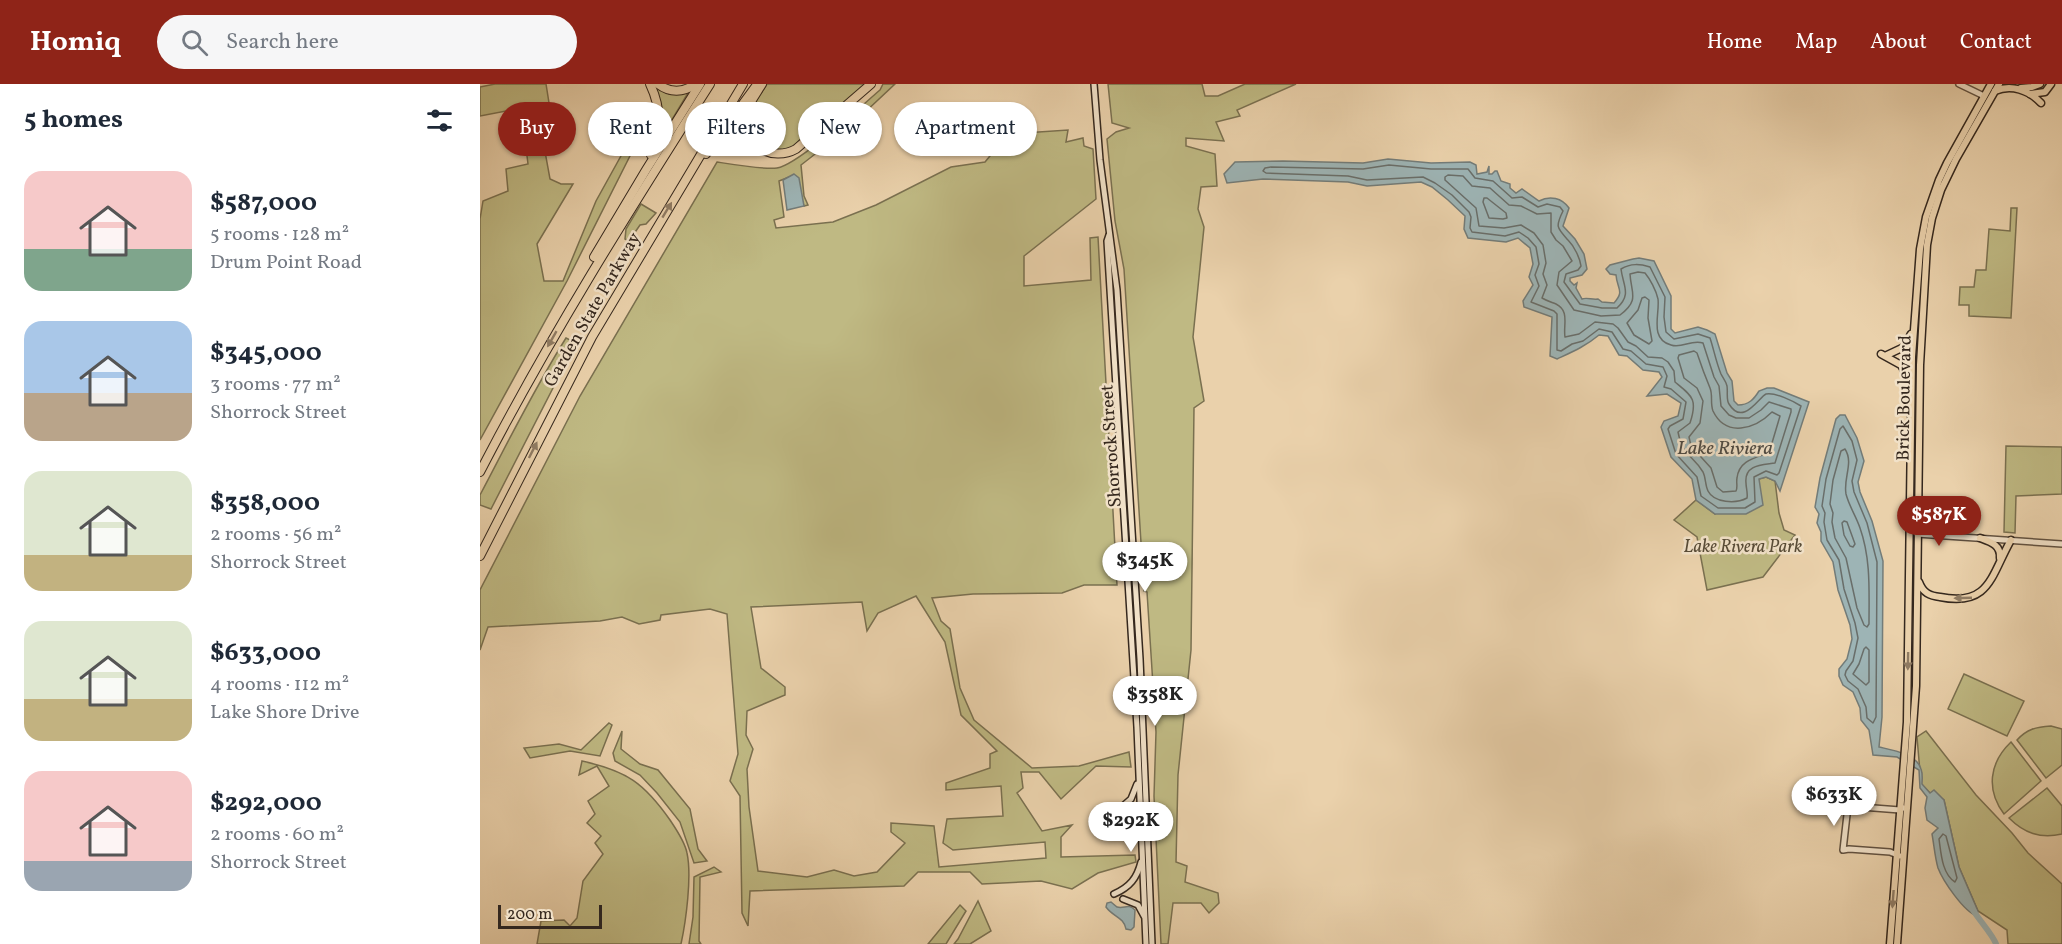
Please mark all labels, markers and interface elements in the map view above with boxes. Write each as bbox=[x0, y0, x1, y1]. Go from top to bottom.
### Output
search box bbox=[157, 15, 577, 69]
text: Homiq bbox=[30, 23, 121, 62]
icon: search bbox=[178, 26, 211, 59]
text: Search here bbox=[226, 27, 339, 58]
text: Home bbox=[1707, 28, 1762, 57]
text: Map bbox=[1795, 28, 1837, 57]
text: About bbox=[1870, 28, 1927, 57]
text: Contact bbox=[1960, 28, 2032, 57]
text: 5 homes bbox=[24, 102, 123, 138]
chip: Buy bbox=[498, 102, 576, 156]
chip: Rent bbox=[588, 102, 673, 156]
chip: Filters bbox=[685, 102, 786, 156]
chip: New bbox=[798, 102, 882, 156]
chip: Apartment bbox=[894, 102, 1037, 156]
icon: filters bbox=[423, 104, 456, 137]
text: $587,000 bbox=[210, 185, 317, 221]
icon: home bbox=[72, 195, 144, 267]
one-way arrow bbox=[662, 202, 673, 218]
text: 5 rooms · 128 m² bbox=[210, 221, 349, 249]
street label: Garden State Parkway bbox=[538, 228, 648, 392]
text: Drum Point Road bbox=[210, 249, 362, 277]
one-way arrow bbox=[546, 331, 557, 347]
text: $345,000 bbox=[210, 335, 322, 371]
street label: Brick Boulevard bbox=[1891, 335, 1919, 461]
icon: home bbox=[72, 345, 144, 417]
text: 3 rooms · 77 m² bbox=[210, 371, 341, 399]
street label: Shorrock Street bbox=[1095, 384, 1129, 508]
text: Shorrock Street bbox=[210, 399, 347, 427]
water label: Lake Riviera bbox=[1677, 435, 1773, 463]
one-way arrow bbox=[529, 442, 538, 459]
text: $358,000 bbox=[210, 485, 320, 521]
icon: home bbox=[72, 495, 144, 567]
pin: $587K bbox=[1897, 496, 1981, 547]
text: $587K bbox=[1911, 501, 1967, 529]
text: 2 rooms · 56 m² bbox=[210, 521, 341, 549]
park label: Lake Rivera Park bbox=[1684, 535, 1802, 560]
pin: $345K bbox=[1103, 542, 1187, 593]
text: $345K bbox=[1116, 547, 1174, 575]
text: Shorrock Street bbox=[210, 549, 347, 577]
one-way arrow bbox=[1953, 593, 1972, 602]
text: $633,000 bbox=[210, 635, 321, 671]
icon: home bbox=[72, 645, 144, 717]
one-way arrow bbox=[1904, 652, 1913, 671]
text: 4 rooms · 112 m² bbox=[210, 671, 349, 699]
pin: $358K bbox=[1113, 676, 1197, 727]
text: $358K bbox=[1127, 681, 1183, 709]
text: Lake Shore Drive bbox=[210, 699, 360, 727]
pin: $633K bbox=[1792, 776, 1876, 827]
text: $633K bbox=[1806, 781, 1862, 809]
text: $292,000 bbox=[210, 785, 322, 821]
icon: home bbox=[72, 795, 144, 867]
pin: $292K bbox=[1089, 802, 1173, 853]
text: $292K bbox=[1102, 807, 1160, 835]
text: 2 rooms · 60 m² bbox=[210, 821, 344, 849]
text: Shorrock Street bbox=[210, 849, 347, 877]
one-way arrow bbox=[1888, 889, 1898, 908]
scale bar bbox=[498, 902, 602, 930]
text: 200 m bbox=[507, 904, 552, 926]

